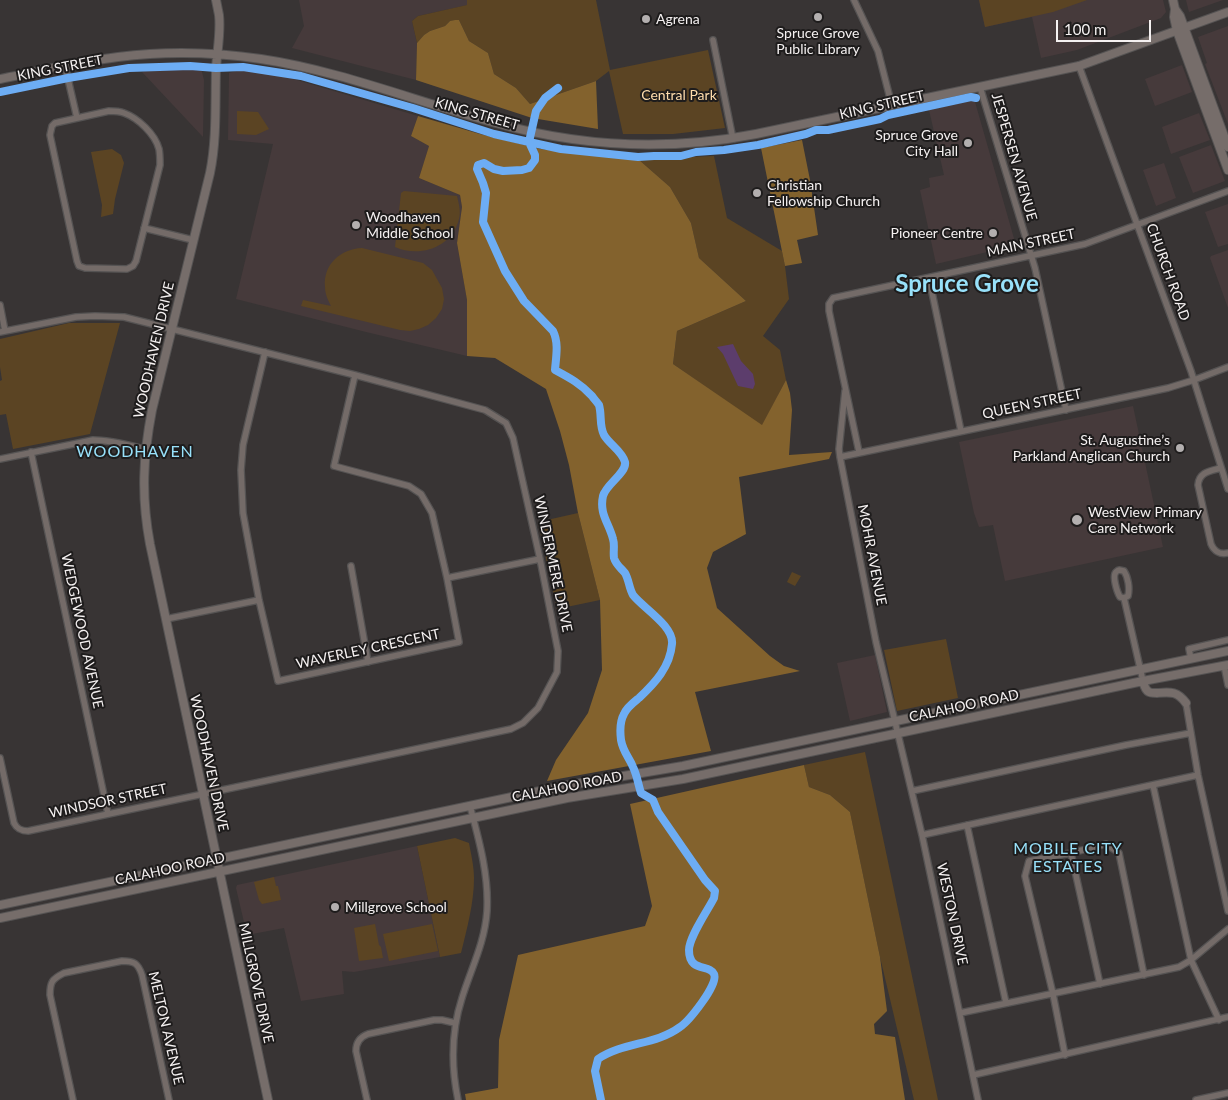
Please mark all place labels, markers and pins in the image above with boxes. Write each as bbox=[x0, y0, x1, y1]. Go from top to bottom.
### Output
place label: Agrena bbox=[656, 11, 700, 27]
marker: Spruce Grove Public Library bbox=[812, 11, 824, 23]
marker: Agrena bbox=[640, 13, 652, 25]
place label: Spruce Grove Public Library bbox=[776, 25, 860, 58]
place label: Spruce Grove City Hall bbox=[875, 127, 958, 160]
marker: Spruce Grove City Hall bbox=[962, 137, 974, 149]
place label: Christian Fellowship Church bbox=[767, 177, 880, 210]
marker: Christian Fellowship Church bbox=[751, 187, 763, 199]
place label: Woodhaven Middle School bbox=[366, 209, 453, 242]
marker: Woodhaven Middle School bbox=[350, 219, 362, 231]
place label: Pioneer Centre bbox=[891, 225, 983, 241]
marker: Pioneer Centre bbox=[987, 227, 999, 239]
place label: St. Augustine’s Parkland Anglican Church bbox=[1013, 432, 1170, 464]
marker: St. Augustine’s Parkland Anglican Church bbox=[1174, 442, 1186, 454]
place label: WestView Primary Care Network bbox=[1088, 504, 1202, 536]
marker: WestView Primary Care Network bbox=[1070, 513, 1084, 527]
place label: Millgrove School bbox=[345, 899, 447, 915]
marker: Millgrove School bbox=[329, 901, 341, 913]

